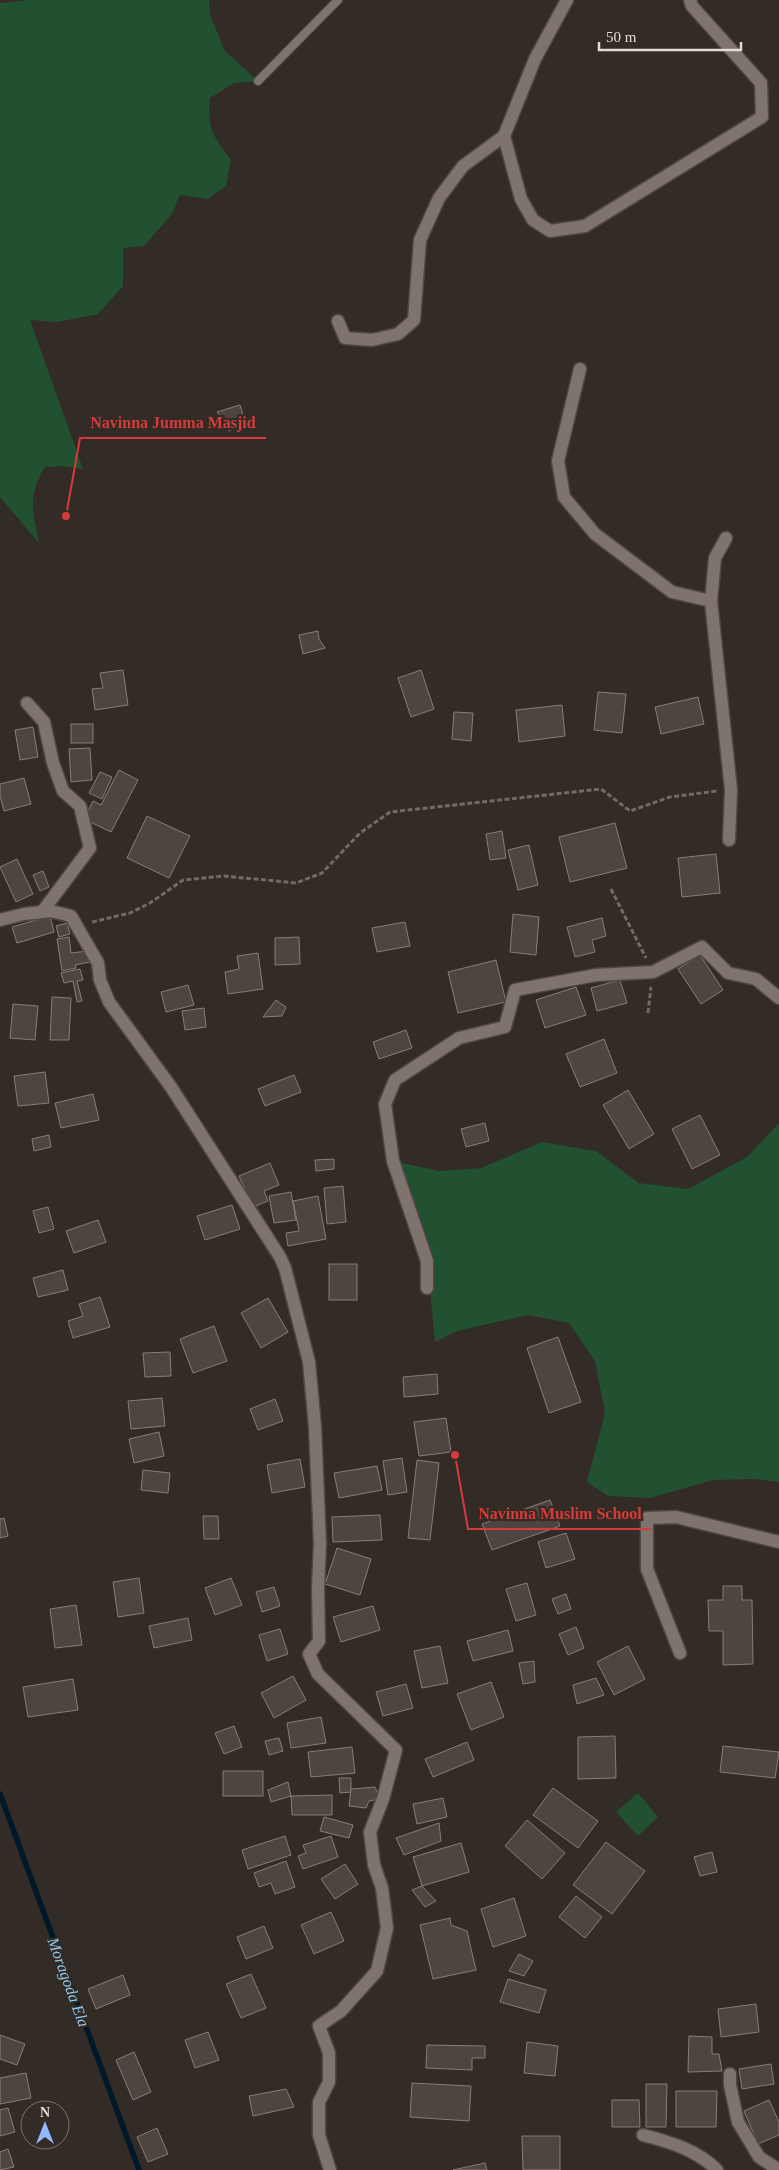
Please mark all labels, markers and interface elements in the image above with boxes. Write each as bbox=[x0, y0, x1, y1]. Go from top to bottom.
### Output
scale bar bbox=[599, 20, 742, 52]
text: 50 m bbox=[606, 29, 637, 45]
callout: Navinna Jumma Masjid bbox=[80, 407, 266, 438]
text: Navinna Jumma Masjid bbox=[90, 414, 256, 432]
callout: Navinna Muslim School bbox=[468, 1498, 652, 1529]
text: Navinna Muslim School bbox=[478, 1505, 642, 1522]
water label: Moragoda Ela bbox=[43, 1934, 93, 2029]
north arrow bbox=[20, 2100, 70, 2150]
text: N bbox=[40, 2105, 50, 2120]

